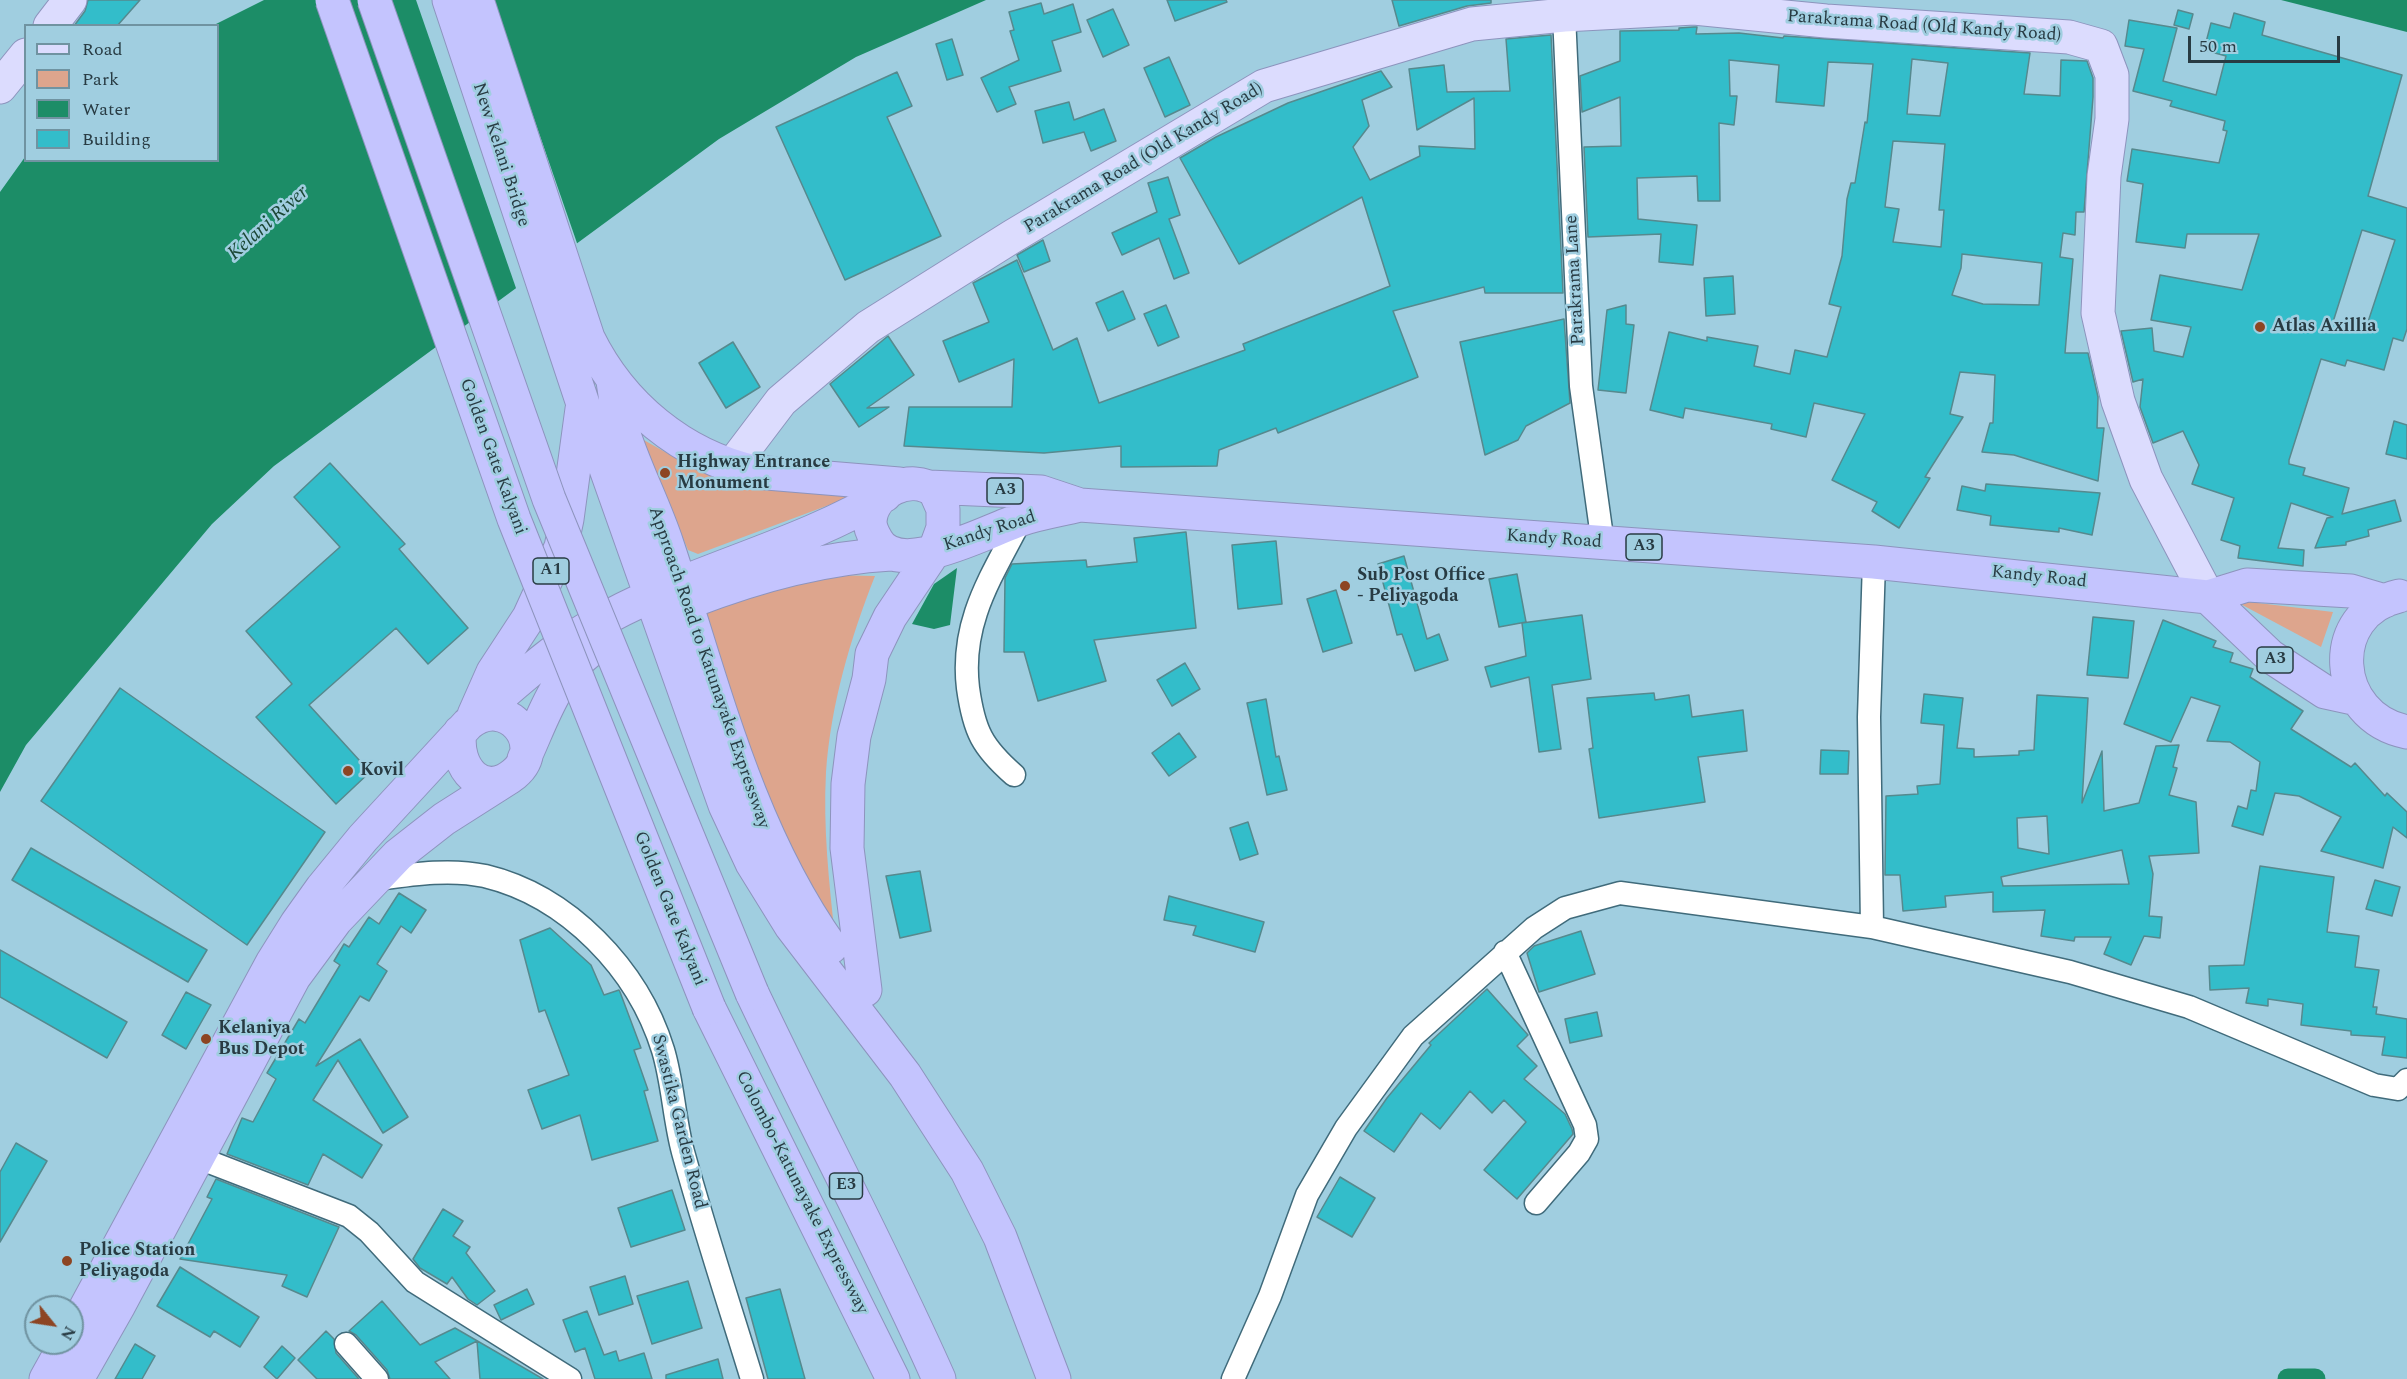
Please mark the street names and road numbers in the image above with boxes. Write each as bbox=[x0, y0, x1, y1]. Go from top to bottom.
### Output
street label: Parakrama Road (Old Kandy Road) bbox=[1786, 7, 2062, 47]
street label: Parakrama Road (Old Kandy Road) bbox=[1021, 79, 1267, 239]
street label: New Kelani Bridge bbox=[467, 80, 533, 230]
street label: Parakrama Lane bbox=[1562, 214, 1590, 346]
street label: Golden Gate Kalyani bbox=[454, 376, 530, 538]
road number: A3 bbox=[987, 478, 1023, 504]
street label: Approach Road to Katunayake Expressway bbox=[643, 504, 773, 832]
street label: Kandy Road bbox=[941, 507, 1039, 557]
street label: Kandy Road bbox=[1506, 526, 1602, 554]
road number: A3 bbox=[1626, 534, 1662, 560]
road number: A1 bbox=[533, 558, 569, 584]
street label: Kandy Road bbox=[1990, 562, 2088, 594]
road number: A3 bbox=[2257, 647, 2293, 673]
street label: Golden Gate Kalyani bbox=[628, 829, 710, 989]
street label: Swastika Garden Road bbox=[646, 1033, 710, 1211]
street label: Colombo-Katunayake Expressway bbox=[730, 1068, 872, 1318]
road number: E3 bbox=[830, 1173, 862, 1199]

